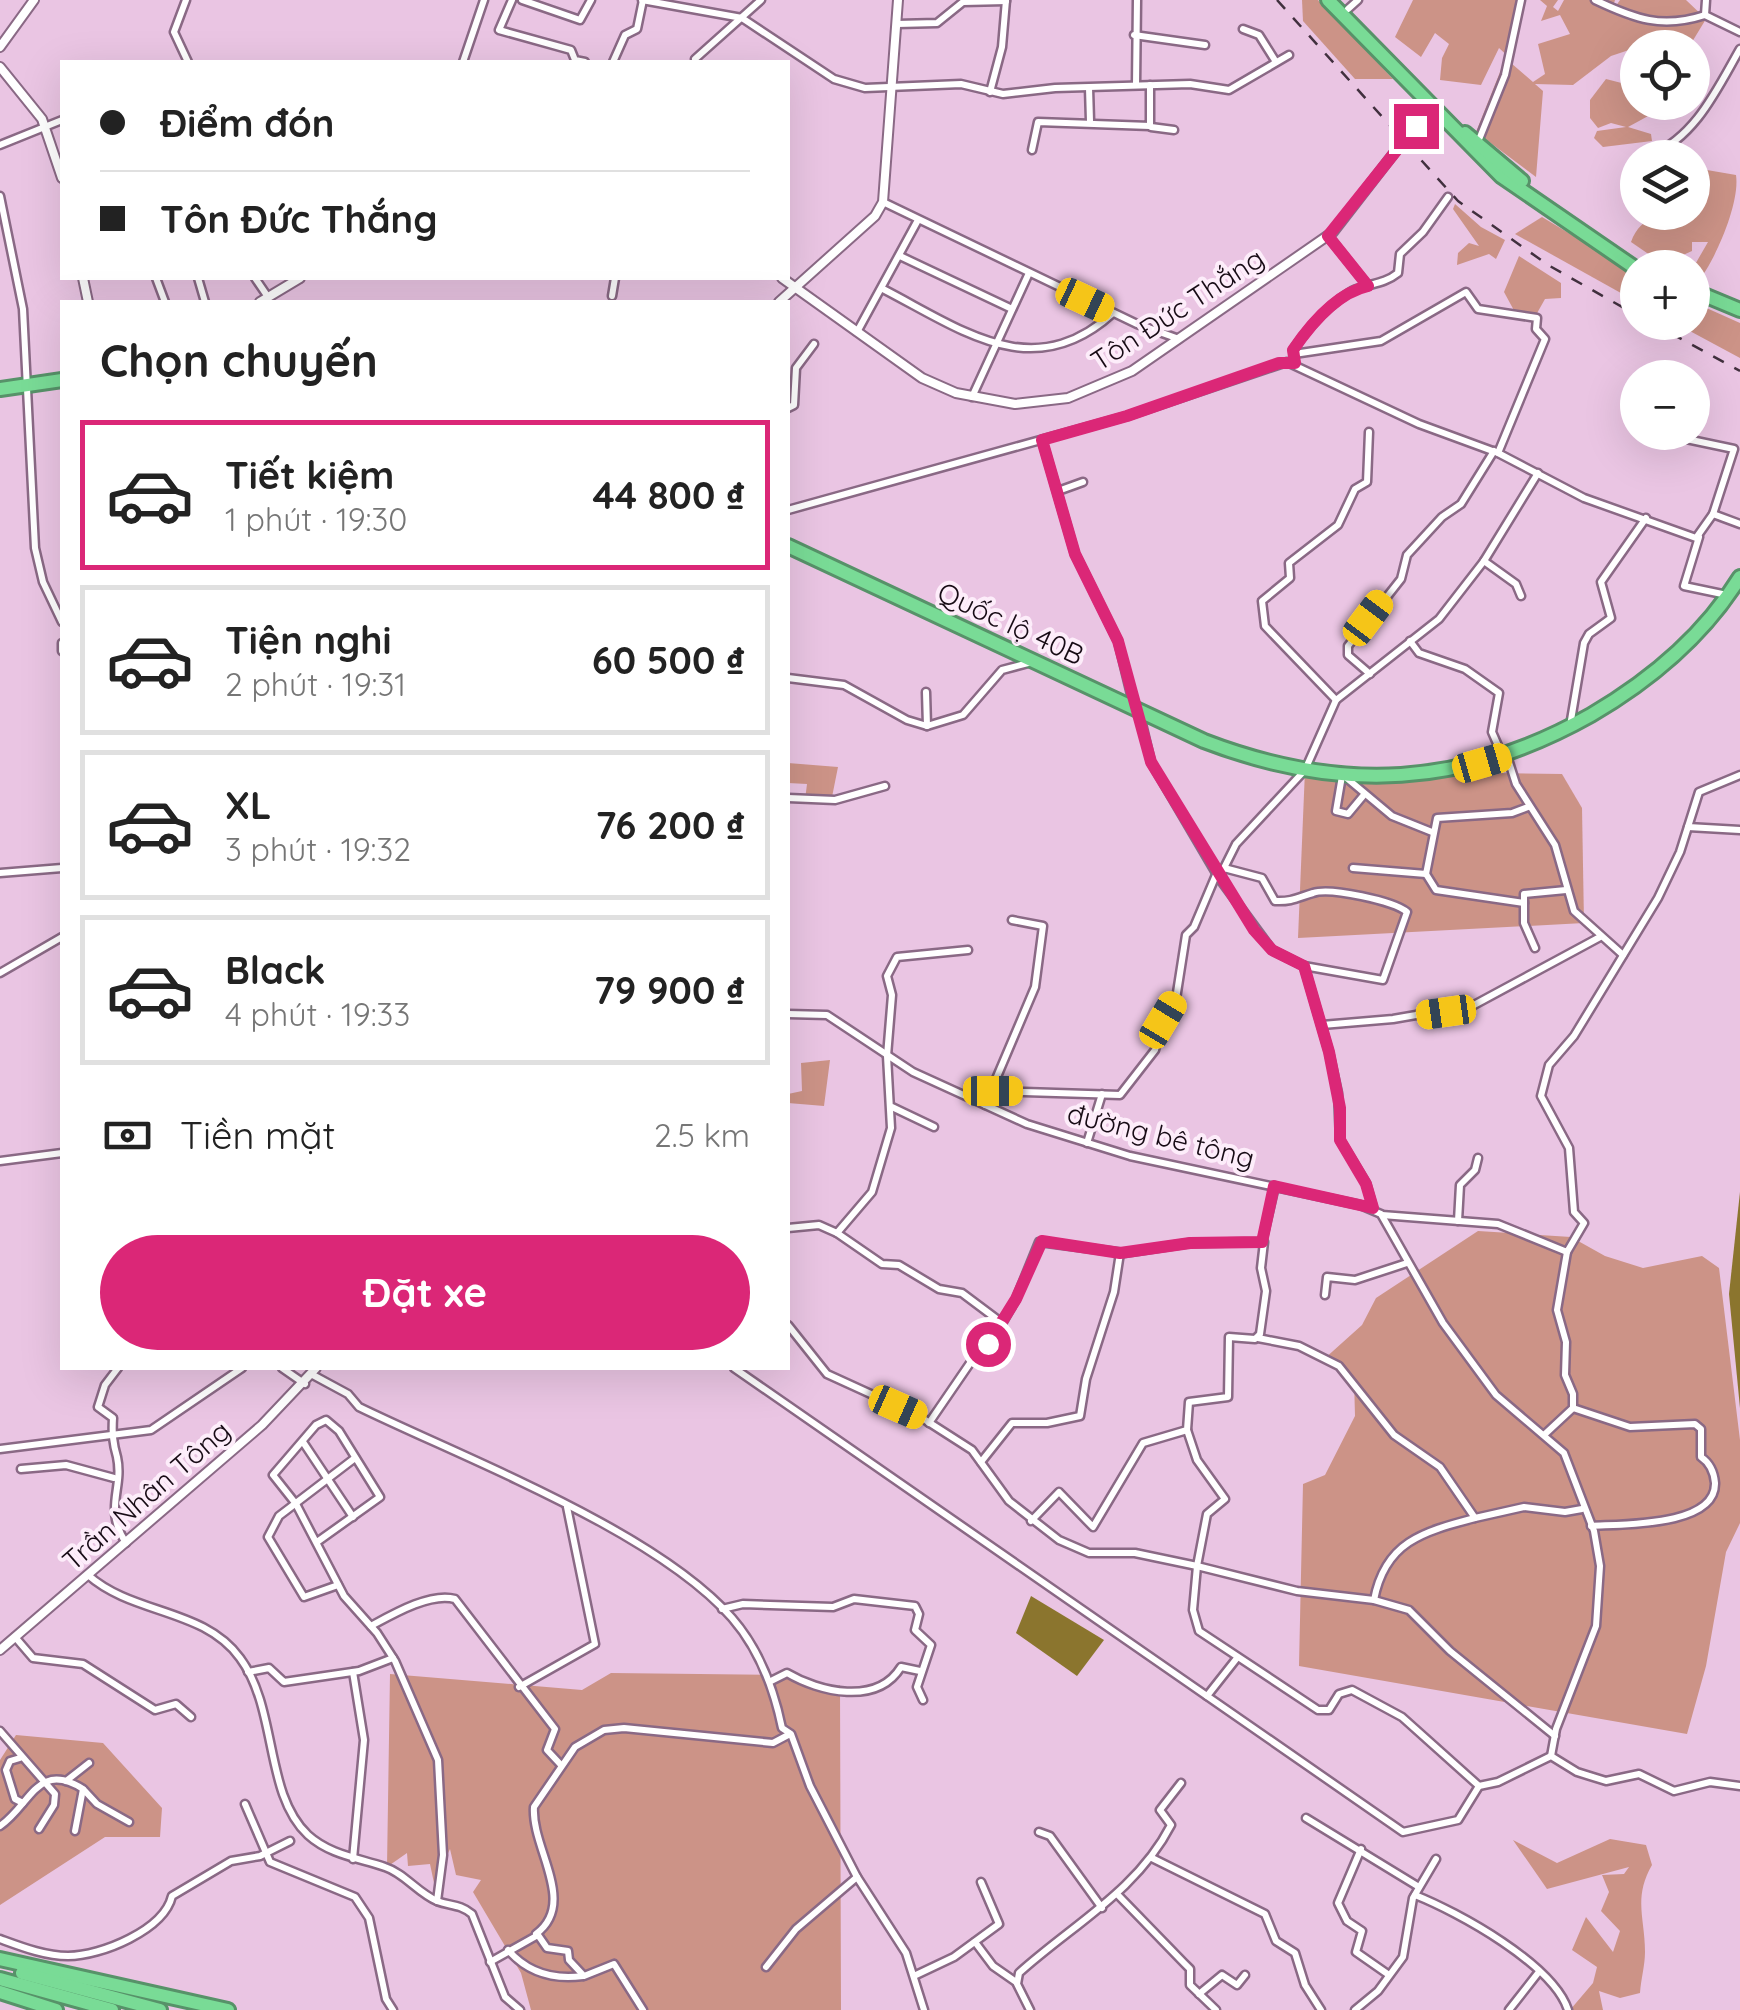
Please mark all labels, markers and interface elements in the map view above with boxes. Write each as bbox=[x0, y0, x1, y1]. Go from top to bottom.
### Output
map controls bbox=[1620, 30, 1710, 450]
button: locate bbox=[1620, 30, 1710, 120]
text: Điểm đón bbox=[160, 99, 334, 147]
route end bbox=[1394, 104, 1439, 149]
button: layers bbox=[1620, 140, 1710, 230]
text: Tôn Đức Thắng bbox=[160, 195, 437, 243]
street label: Tôn Đức Thắng bbox=[1084, 240, 1270, 378]
button: + bbox=[1620, 250, 1710, 340]
car bbox=[1051, 274, 1119, 326]
text: Chọn chuyến bbox=[100, 332, 378, 388]
button: − bbox=[1620, 360, 1710, 450]
icon: car bbox=[105, 450, 195, 540]
text: Tiết kiệm bbox=[225, 451, 394, 499]
text: 44 800 ₫ bbox=[592, 471, 745, 519]
text: 1 phút · 19:30 bbox=[225, 499, 407, 539]
street label: Quốc lộ 40B bbox=[932, 574, 1090, 672]
car bbox=[1338, 585, 1398, 651]
icon: car bbox=[105, 615, 195, 705]
text: Tiện nghi bbox=[225, 616, 392, 664]
text: 60 500 ₫ bbox=[592, 636, 745, 684]
text: 2 phút · 19:31 bbox=[225, 664, 406, 704]
car bbox=[1449, 740, 1515, 786]
icon: car bbox=[105, 780, 195, 870]
text: XL bbox=[225, 781, 271, 829]
text: 76 200 ₫ bbox=[596, 801, 745, 849]
text: 3 phút · 19:32 bbox=[225, 829, 411, 869]
icon: car bbox=[105, 945, 195, 1035]
text: Black bbox=[225, 946, 325, 994]
text: 79 900 ₫ bbox=[594, 966, 745, 1014]
car bbox=[1135, 987, 1191, 1053]
car bbox=[1414, 993, 1478, 1031]
text: 4 phút · 19:33 bbox=[225, 994, 410, 1034]
car bbox=[963, 1076, 1023, 1106]
street label: đường bê tông bbox=[1064, 1095, 1258, 1175]
icon: cash bbox=[100, 1108, 155, 1163]
text: Tiền mặt bbox=[180, 1111, 335, 1159]
text: 2.5 km bbox=[654, 1115, 750, 1155]
button: Đặt xe bbox=[100, 1235, 750, 1350]
route start bbox=[966, 1322, 1011, 1367]
car bbox=[864, 1381, 932, 1433]
street label: Trần Nhân Tông bbox=[55, 1413, 237, 1577]

